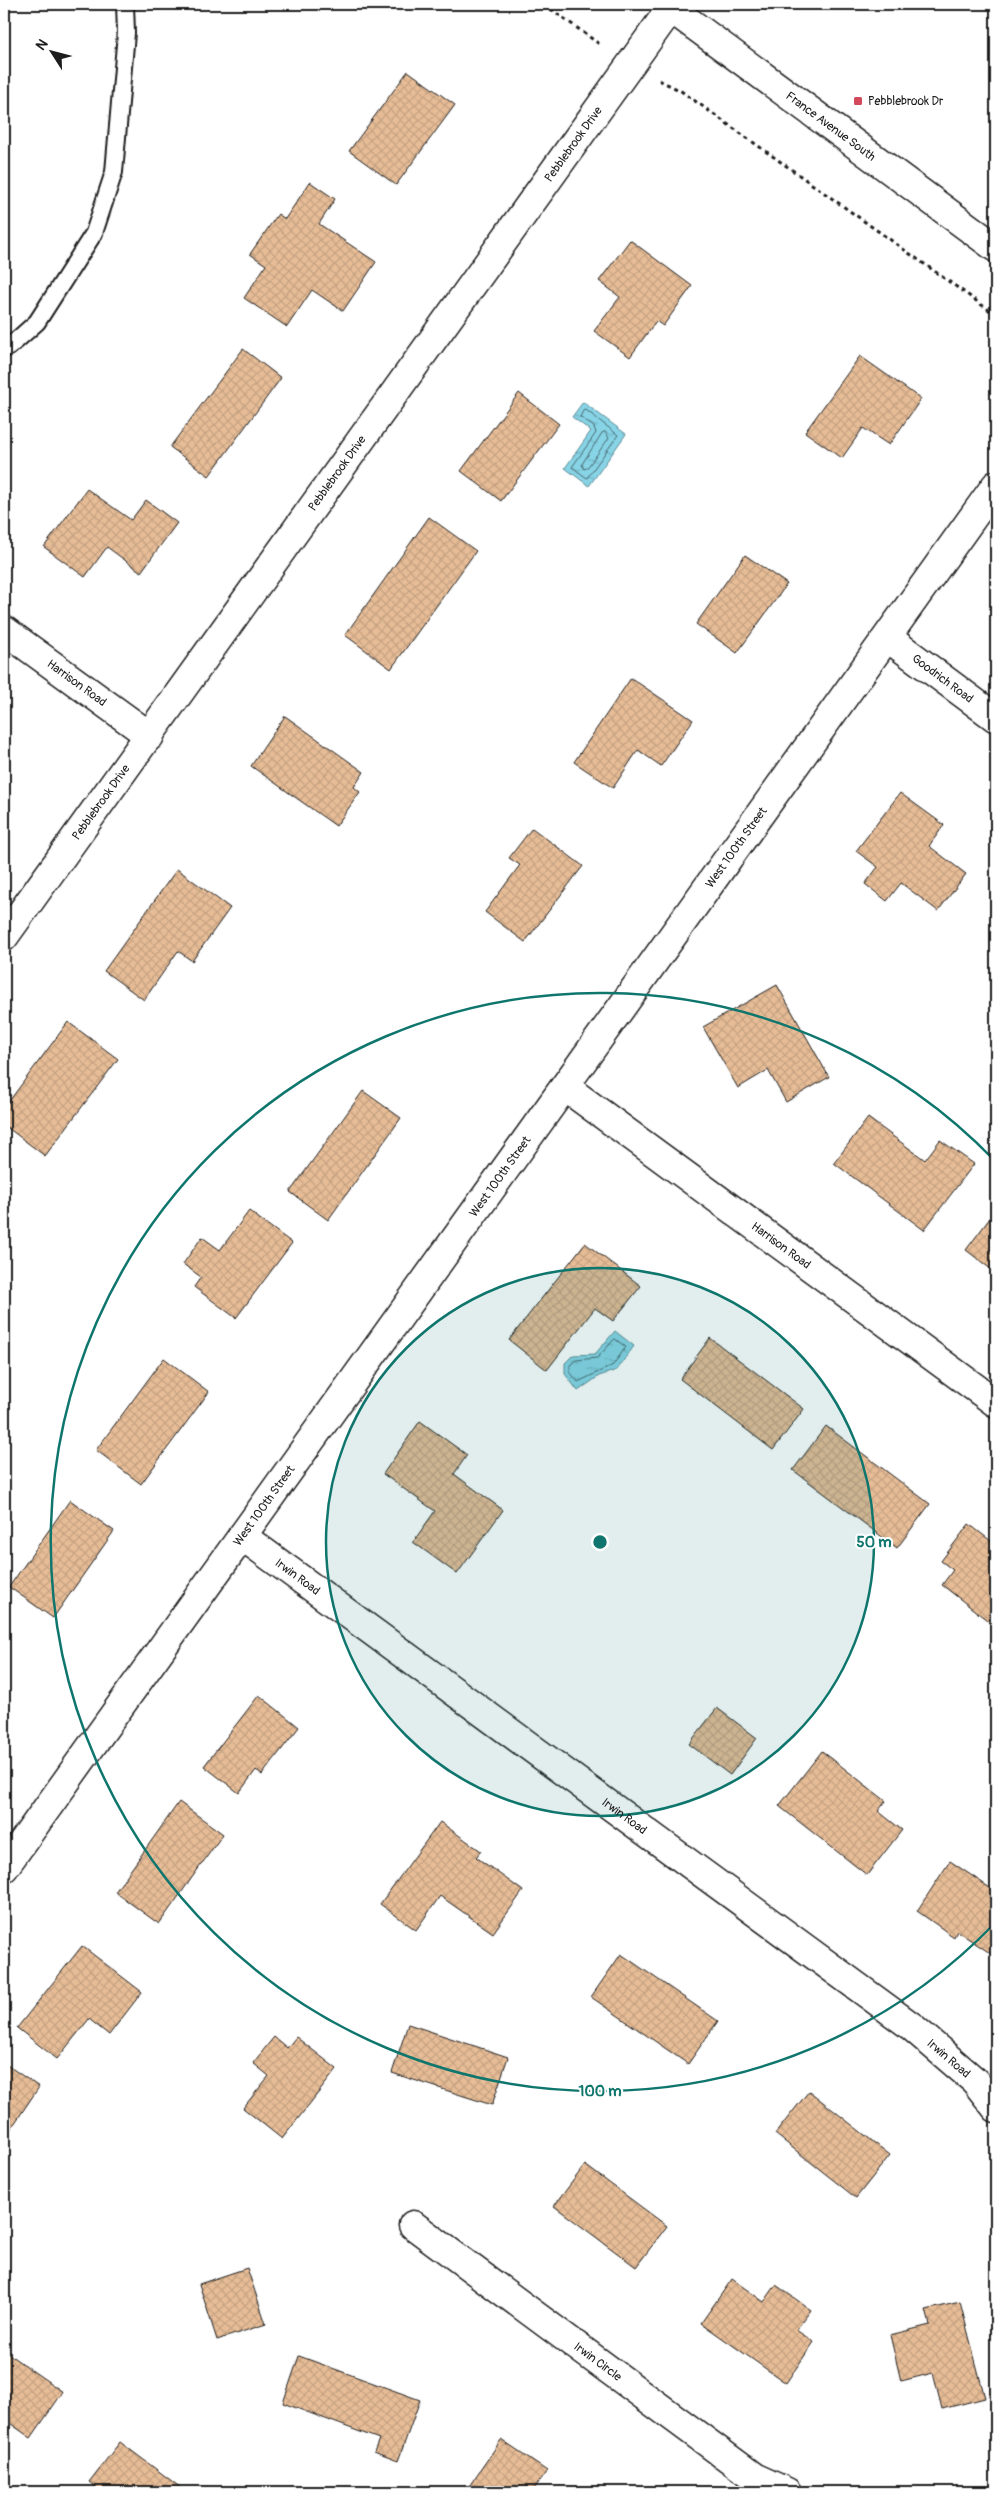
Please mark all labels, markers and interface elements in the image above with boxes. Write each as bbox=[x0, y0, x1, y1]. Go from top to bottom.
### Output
north arrow bbox=[28, 28, 78, 78]
text: N bbox=[32, 36, 52, 53]
street label: France Avenue South bbox=[783, 88, 879, 164]
place label: Pebblebrook Dr bbox=[868, 94, 944, 109]
marker: Pebblebrook Dr bbox=[852, 95, 864, 107]
street label: Pebblebrook Drive bbox=[541, 103, 605, 185]
street label: Pebblebrook Drive bbox=[305, 432, 369, 514]
street label: Goodrich Road bbox=[909, 651, 976, 706]
street label: Harrison Road bbox=[44, 656, 110, 710]
street label: Pebblebrook Drive bbox=[69, 761, 133, 843]
street label: West 100th Street bbox=[702, 804, 770, 891]
street label: West 100th Street bbox=[466, 1133, 534, 1220]
street label: Harrison Road bbox=[748, 1219, 814, 1272]
street label: West 100th Street bbox=[230, 1462, 298, 1549]
centre of rings bbox=[591, 1533, 609, 1551]
text: 50 m bbox=[857, 1533, 891, 1552]
street label: Irwin Road bbox=[272, 1555, 323, 1598]
street label: Irwin Road bbox=[599, 1795, 650, 1838]
street label: Irwin Road bbox=[924, 2036, 973, 2081]
text: 100 m bbox=[579, 2082, 621, 2101]
street label: Irwin Circle bbox=[571, 2339, 625, 2384]

